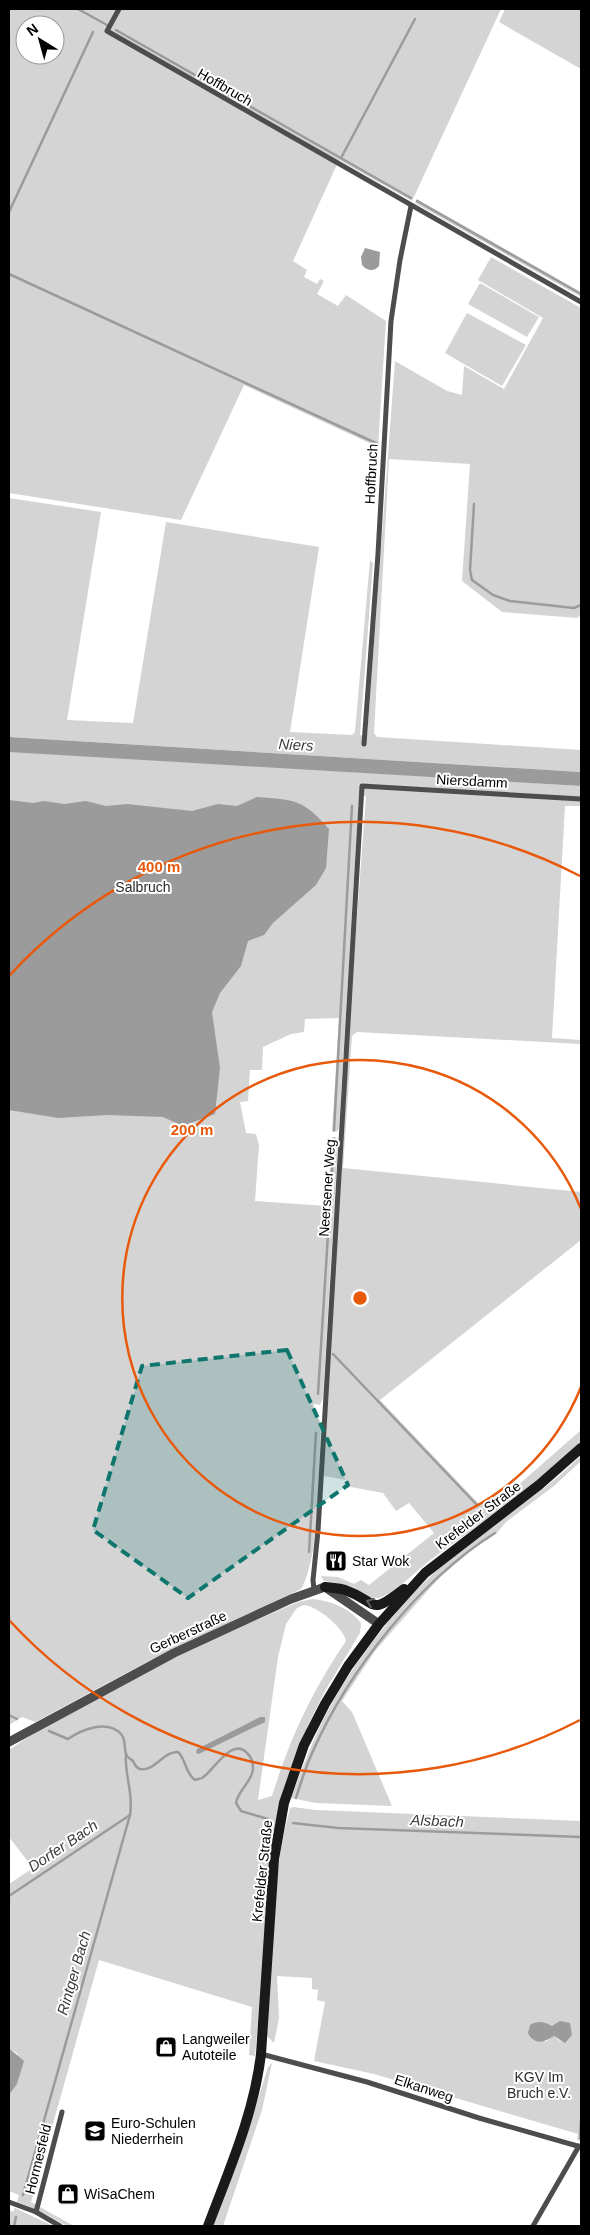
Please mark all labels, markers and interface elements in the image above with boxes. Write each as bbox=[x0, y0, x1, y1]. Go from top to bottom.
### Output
north arrow bbox=[15, 15, 65, 65]
text: N bbox=[23, 20, 41, 39]
street label: Hoffbruch bbox=[195, 65, 255, 109]
street label: Hoffbruch bbox=[361, 443, 381, 505]
water label: Niers bbox=[278, 735, 314, 754]
street label: Niersdamm bbox=[436, 771, 508, 791]
text: 400 m bbox=[138, 858, 180, 875]
park label: Salbruch bbox=[115, 879, 171, 895]
text: 200 m bbox=[171, 1121, 213, 1138]
street label: Neersener Weg bbox=[316, 1139, 338, 1237]
centre of rings bbox=[351, 1289, 369, 1307]
street label: Krefelder Straße bbox=[432, 1478, 524, 1552]
restaurant icon: Star Wok bbox=[324, 1549, 348, 1573]
place label: Star Wok bbox=[352, 1553, 410, 1569]
one-way arrow bbox=[366, 1598, 375, 1608]
street label: Gerberstraße bbox=[147, 1607, 229, 1657]
water label: Alsbach bbox=[409, 1811, 464, 1830]
water label: Dorfer Bach bbox=[25, 1816, 101, 1875]
street label: Krefelder Straße bbox=[249, 1819, 275, 1923]
water label: Rintger Bach bbox=[53, 1929, 94, 2017]
place label: Langweiler Autoteile bbox=[182, 2031, 250, 2063]
shop icon: Langweiler Autoteile bbox=[154, 2035, 178, 2059]
park label: KGV Im Bruch e.V. bbox=[507, 2069, 571, 2101]
street label: Elkanweg bbox=[393, 2071, 455, 2105]
place label: Euro-Schulen Niederrhein bbox=[111, 2115, 196, 2147]
school or university icon: Euro-Schulen Niederrhein bbox=[83, 2119, 107, 2143]
street label: Hormesfeld bbox=[22, 2122, 54, 2196]
shop icon: WiSaChem bbox=[56, 2182, 80, 2206]
place label: WiSaChem bbox=[84, 2186, 155, 2202]

